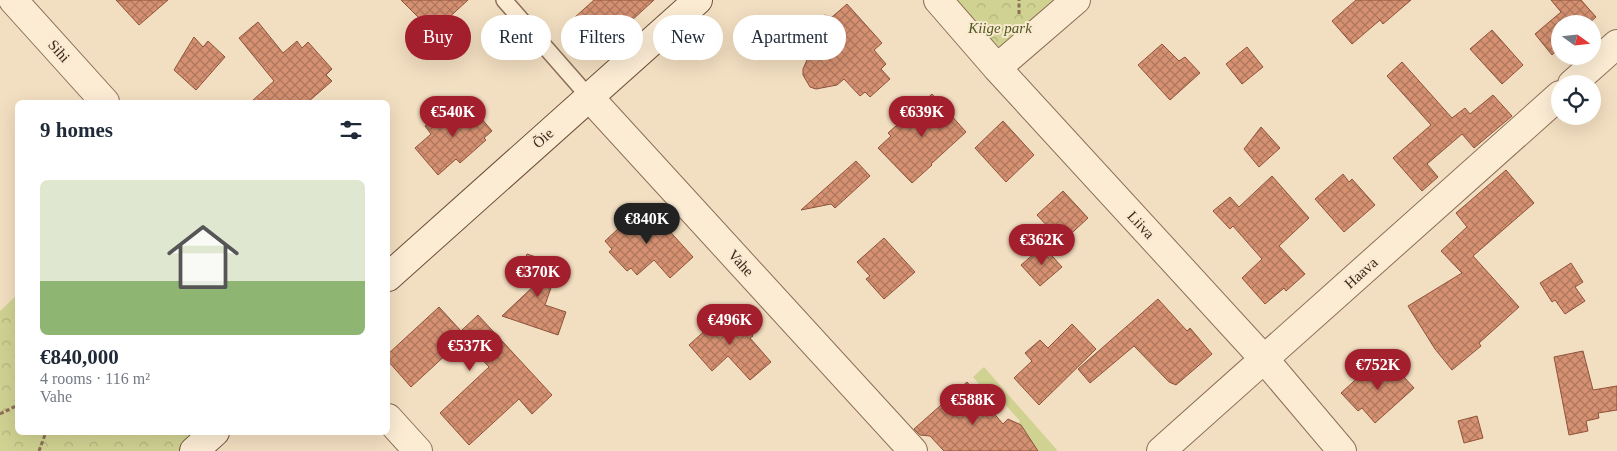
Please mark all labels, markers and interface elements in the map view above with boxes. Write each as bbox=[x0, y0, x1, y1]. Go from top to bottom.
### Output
chip: Buy bbox=[405, 15, 471, 60]
chip: Rent bbox=[481, 15, 551, 60]
chip: Filters bbox=[561, 15, 643, 60]
chip: New bbox=[653, 15, 723, 60]
chip: Apartment bbox=[733, 15, 846, 60]
north arrow bbox=[1551, 15, 1601, 65]
map controls bbox=[1551, 15, 1601, 125]
park label: Kiige park bbox=[967, 20, 1032, 36]
street label: Sihi bbox=[45, 37, 73, 65]
button: locate bbox=[1551, 75, 1601, 125]
pin: €540K bbox=[418, 96, 488, 138]
pin: €639K bbox=[887, 96, 957, 138]
text: €540K bbox=[431, 103, 475, 120]
text: €639K bbox=[900, 103, 944, 120]
icon: filters bbox=[337, 116, 365, 144]
text: 9 homes bbox=[40, 118, 113, 142]
street label: Õie bbox=[530, 125, 557, 151]
pin: €840K bbox=[612, 202, 682, 245]
street label: Liiva bbox=[1124, 208, 1158, 242]
text: €840K bbox=[625, 210, 669, 227]
icon: home bbox=[158, 212, 248, 302]
pin: €362K bbox=[1007, 224, 1077, 266]
text: €362K bbox=[1020, 231, 1064, 248]
street label: Vahe bbox=[725, 246, 757, 280]
street label: Haava bbox=[1341, 254, 1381, 292]
pin: €370K bbox=[503, 256, 573, 298]
text: €370K bbox=[516, 263, 560, 280]
pin: €496K bbox=[695, 304, 765, 346]
text: €496K bbox=[708, 311, 752, 328]
pin: €537K bbox=[435, 330, 505, 372]
text: €537K bbox=[448, 337, 492, 354]
text: €840,000 bbox=[40, 345, 119, 369]
pin: €752K bbox=[1343, 348, 1413, 391]
text: €752K bbox=[1356, 356, 1400, 373]
text: 4 rooms · 116 m² bbox=[40, 370, 150, 387]
pin: €588K bbox=[938, 384, 1008, 426]
text: Vahe bbox=[40, 388, 72, 405]
text: €588K bbox=[951, 391, 995, 408]

